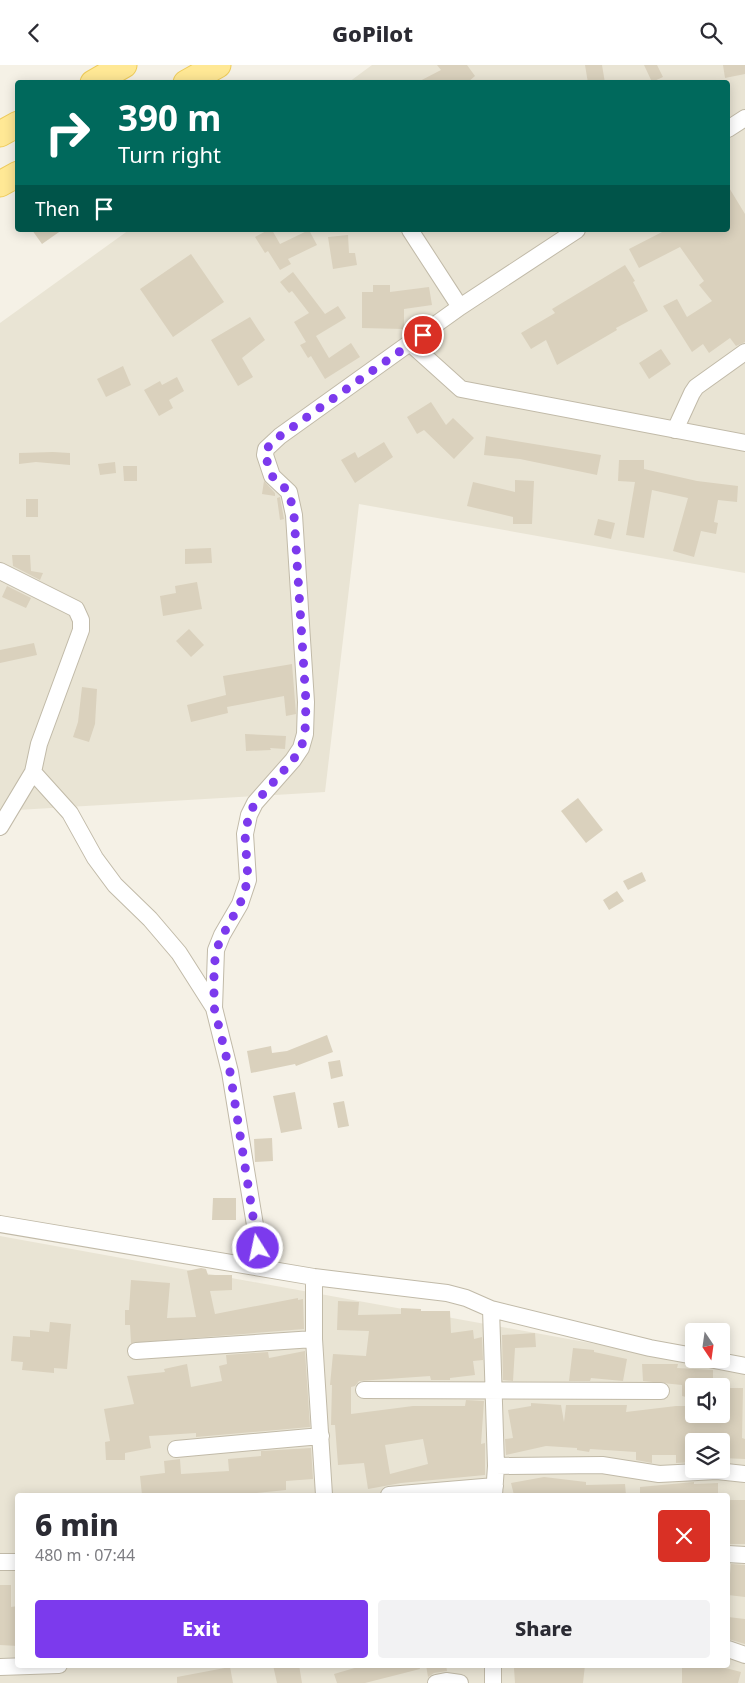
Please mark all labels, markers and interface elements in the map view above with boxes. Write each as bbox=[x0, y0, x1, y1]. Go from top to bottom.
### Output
text: GoPilot bbox=[332, 18, 413, 48]
icon: back bbox=[20, 19, 48, 47]
icon: search bbox=[697, 19, 725, 47]
text: 390 m bbox=[118, 94, 221, 141]
icon: right bbox=[35, 100, 100, 165]
text: Turn right bbox=[118, 139, 221, 169]
icon: arrive bbox=[90, 195, 118, 223]
text: Then bbox=[35, 196, 80, 222]
pin bbox=[402, 314, 444, 356]
icon: arrive bbox=[409, 321, 437, 349]
position arrow bbox=[231, 1221, 283, 1273]
north arrow bbox=[685, 1323, 730, 1367]
map controls bbox=[685, 1323, 730, 1478]
button: sound bbox=[685, 1378, 730, 1423]
button: layers bbox=[685, 1433, 730, 1478]
text: 6 min bbox=[35, 1504, 119, 1545]
button: close bbox=[658, 1510, 710, 1562]
text: 480 m · 07:44 bbox=[35, 1544, 135, 1566]
button: Exit bbox=[35, 1600, 368, 1658]
button: Share bbox=[378, 1600, 710, 1658]

